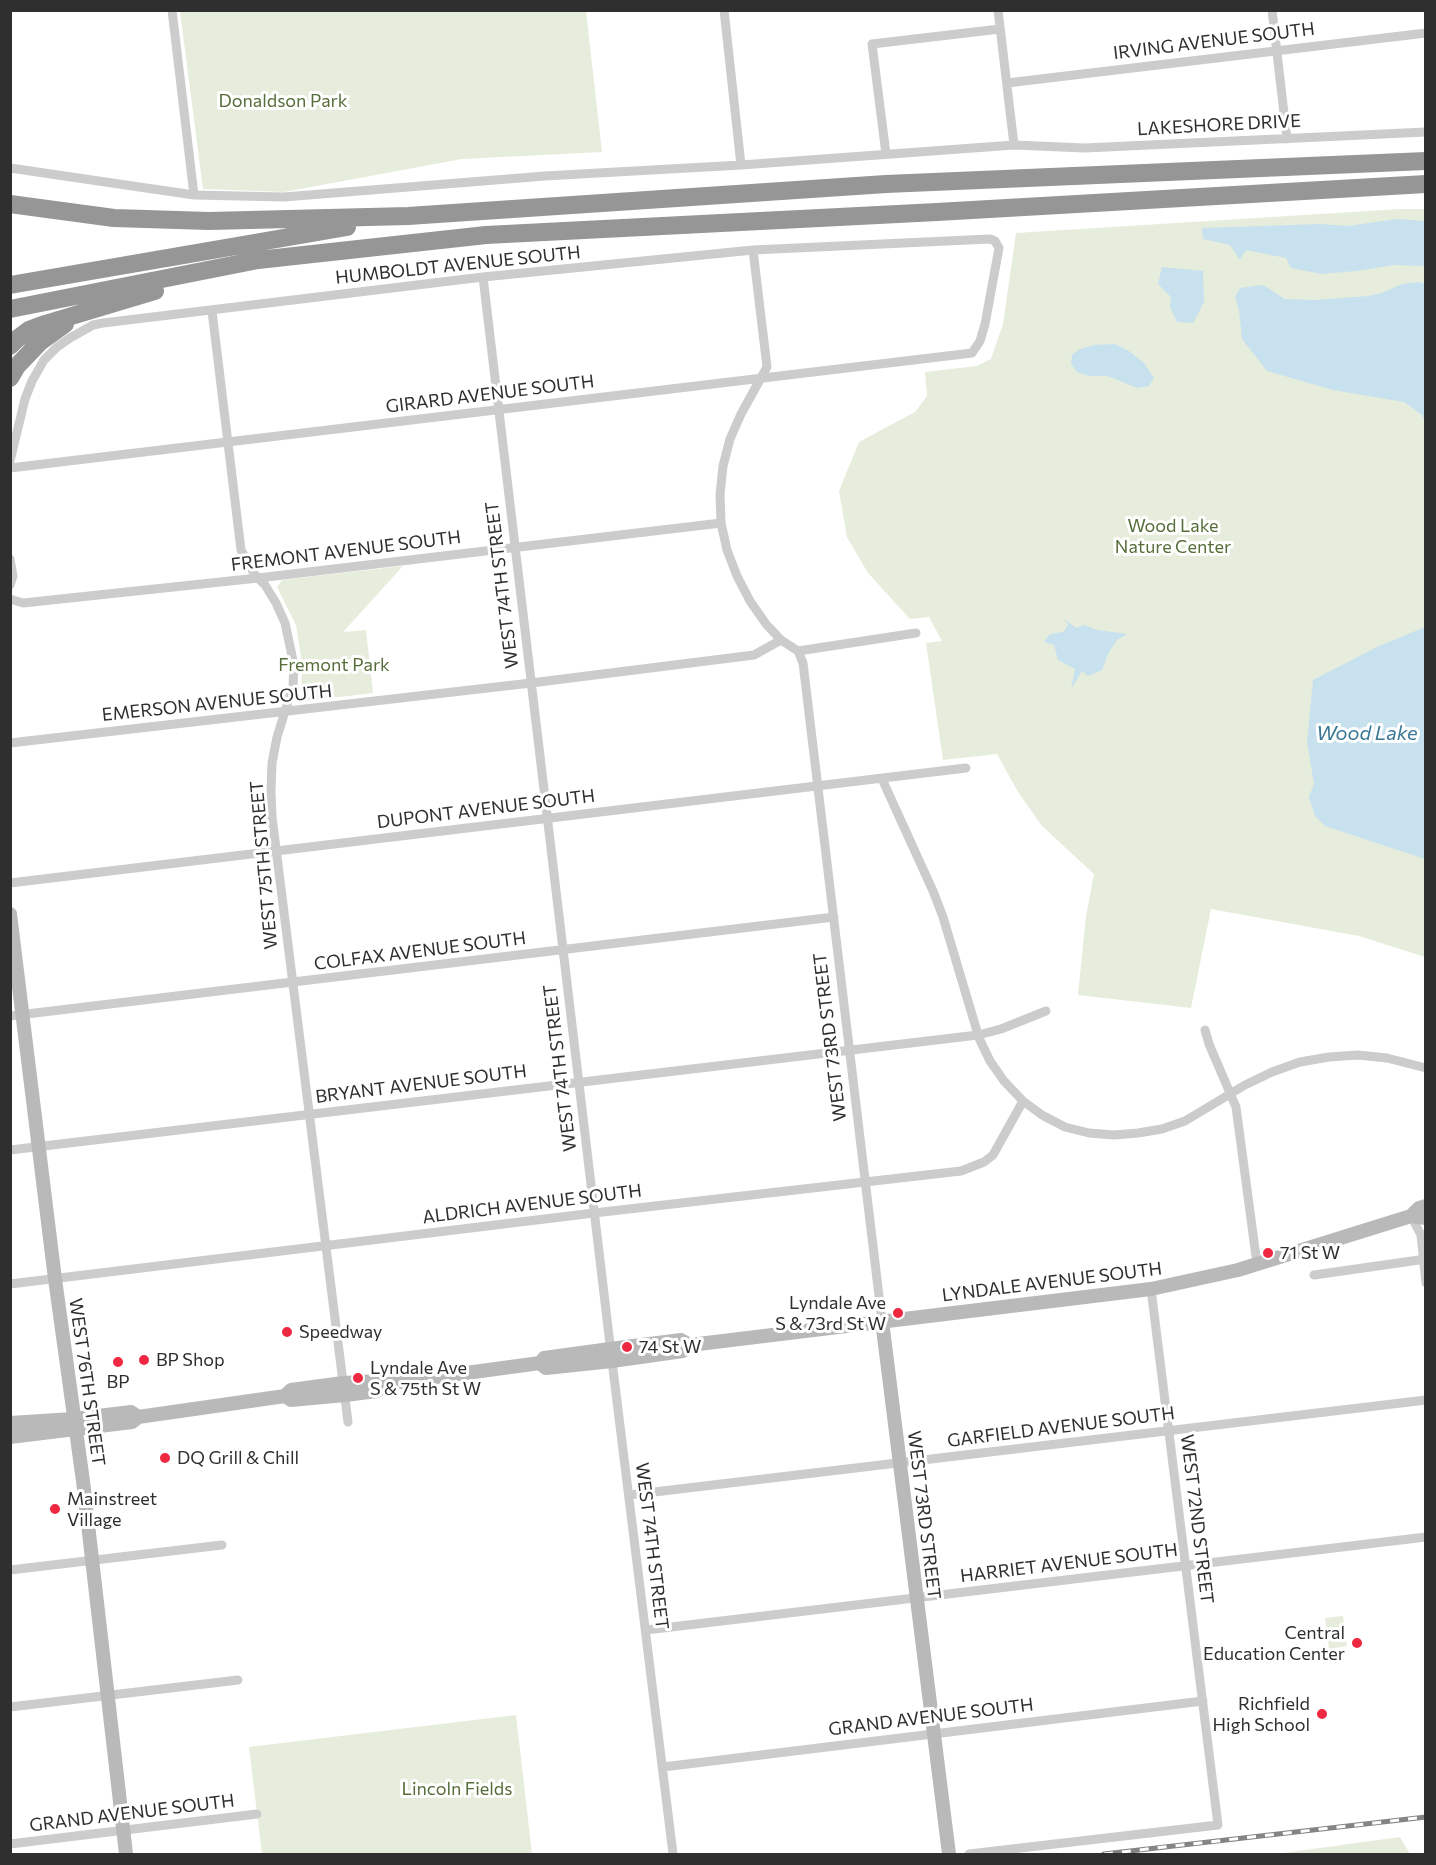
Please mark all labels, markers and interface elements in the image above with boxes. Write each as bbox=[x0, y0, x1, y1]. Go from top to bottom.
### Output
street label: IRVING AVENUE SOUTH bbox=[1112, 18, 1316, 64]
park label: Donaldson Park bbox=[218, 90, 348, 112]
street label: LAKESHORE DRIVE bbox=[1137, 110, 1301, 140]
street label: HUMBOLDT AVENUE SOUTH bbox=[334, 241, 582, 289]
street label: GIRARD AVENUE SOUTH bbox=[385, 370, 595, 418]
street label: WEST 74TH STREET bbox=[481, 500, 523, 670]
park label: Wood Lake Nature Center bbox=[1115, 515, 1231, 558]
street label: FREMONT AVENUE SOUTH bbox=[230, 526, 462, 576]
park label: Fremont Park bbox=[278, 654, 390, 676]
street label: EMERSON AVENUE SOUTH bbox=[101, 680, 333, 726]
water label: Wood Lake bbox=[1316, 721, 1418, 745]
street label: WEST 75TH STREET bbox=[246, 780, 282, 950]
street label: DUPONT AVENUE SOUTH bbox=[376, 785, 596, 833]
street label: COLFAX AVENUE SOUTH bbox=[313, 927, 527, 975]
street label: WEST 73RD STREET bbox=[809, 951, 851, 1123]
street label: WEST 74TH STREET bbox=[539, 983, 581, 1153]
street label: BRYANT AVENUE SOUTH bbox=[314, 1060, 528, 1108]
street label: ALDRICH AVENUE SOUTH bbox=[421, 1180, 643, 1228]
place label: 71 St W bbox=[1280, 1242, 1340, 1264]
marker: 71 St W bbox=[1261, 1246, 1275, 1260]
street label: LYNDALE AVENUE SOUTH bbox=[941, 1258, 1163, 1306]
place label: Lyndale Ave S & 73rd St W bbox=[775, 1292, 886, 1334]
street label: WEST 76TH STREET bbox=[65, 1297, 109, 1467]
marker: Lyndale Ave S & 73rd St W bbox=[891, 1306, 905, 1320]
place label: Speedway bbox=[299, 1321, 382, 1343]
marker: Speedway bbox=[280, 1325, 294, 1339]
place label: 74 St W bbox=[639, 1336, 701, 1358]
marker: 74 St W bbox=[620, 1340, 634, 1354]
place label: BP Shop bbox=[156, 1349, 225, 1371]
marker: BP Shop bbox=[137, 1353, 151, 1367]
marker: BP bbox=[111, 1355, 125, 1369]
place label: Lyndale Ave S & 75th St W bbox=[370, 1357, 481, 1400]
place label: BP bbox=[107, 1371, 129, 1393]
marker: Lyndale Ave S & 75th St W bbox=[351, 1371, 365, 1385]
street label: GARFIELD AVENUE SOUTH bbox=[946, 1402, 1176, 1452]
street label: WEST 73RD STREET bbox=[903, 1429, 945, 1601]
street label: WEST 72ND STREET bbox=[1176, 1433, 1218, 1605]
place label: DQ Grill & Chill bbox=[177, 1447, 299, 1469]
marker: DQ Grill & Chill bbox=[158, 1451, 172, 1465]
street label: WEST 74TH STREET bbox=[631, 1461, 673, 1631]
place label: Mainstreet Village bbox=[67, 1488, 157, 1530]
marker: Mainstreet Village bbox=[48, 1502, 62, 1516]
street label: HARRIET AVENUE SOUTH bbox=[959, 1539, 1179, 1587]
place label: Central Education Center bbox=[1203, 1622, 1345, 1664]
marker: Central Education Center bbox=[1350, 1636, 1364, 1650]
place label: Richfield High School bbox=[1213, 1693, 1310, 1736]
street label: GRAND AVENUE SOUTH bbox=[827, 1694, 1035, 1740]
marker: Richfield High School bbox=[1315, 1707, 1329, 1721]
park label: Lincoln Fields bbox=[402, 1778, 512, 1800]
street label: GRAND AVENUE SOUTH bbox=[28, 1790, 236, 1836]

